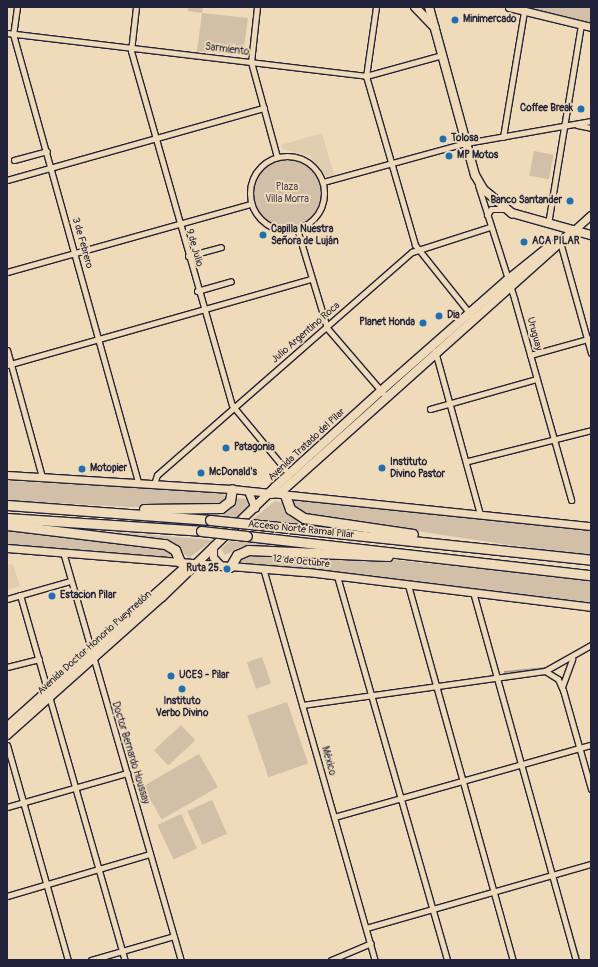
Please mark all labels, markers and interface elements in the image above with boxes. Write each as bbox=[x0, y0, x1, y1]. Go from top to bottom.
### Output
place label: Minimercado bbox=[463, 14, 516, 26]
marker: Minimercado bbox=[450, 15, 460, 25]
street label: Sarmiento bbox=[204, 41, 250, 59]
place label: Coffee Break bbox=[520, 103, 573, 115]
marker: Coffee Break bbox=[576, 104, 586, 114]
place label: Tolosa bbox=[451, 133, 478, 145]
marker: Tolosa bbox=[438, 134, 448, 144]
place label: MP Motos bbox=[457, 150, 498, 162]
marker: MP Motos bbox=[444, 151, 454, 161]
park label: Plaza Villa Morra bbox=[265, 181, 309, 204]
place label: Banco Santander bbox=[490, 195, 562, 207]
marker: Banco Santander bbox=[565, 196, 575, 206]
street label: 3 de Febrero bbox=[69, 216, 95, 270]
place label: Capilla Nuestra Señora de Luján bbox=[271, 223, 339, 246]
street label: 9 de Julio bbox=[183, 228, 205, 268]
marker: Capilla Nuestra Señora de Luján bbox=[258, 230, 268, 240]
place label: ACA PILAR bbox=[532, 236, 580, 248]
marker: ACA PILAR bbox=[519, 237, 529, 247]
street label: Julio Argentino Roca bbox=[269, 300, 343, 366]
place label: Dia bbox=[447, 310, 460, 322]
marker: Dia bbox=[434, 311, 444, 321]
street label: Uruguay bbox=[524, 316, 544, 352]
place label: Planet Honda bbox=[359, 317, 415, 329]
marker: Planet Honda bbox=[418, 318, 428, 328]
street label: Avenida Tratado del Pilar bbox=[266, 406, 348, 484]
place label: Patagonia bbox=[234, 442, 275, 454]
marker: Patagonia bbox=[221, 443, 231, 453]
place label: Instituto Divino Pastor bbox=[390, 456, 445, 480]
place label: Motopier bbox=[90, 463, 127, 475]
marker: Instituto Divino Pastor bbox=[377, 463, 387, 473]
marker: Motopier bbox=[77, 464, 87, 474]
place label: McDonald's bbox=[209, 467, 257, 479]
marker: McDonald's bbox=[196, 468, 206, 478]
street label: Acceso Norte Ramal Pilar bbox=[247, 518, 355, 542]
street label: 12 de Octubre bbox=[272, 553, 330, 571]
place label: Ruta 25 bbox=[186, 563, 219, 575]
marker: Ruta 25 bbox=[222, 564, 232, 574]
street label: Avenida Doctor Honorio Pueyrredón bbox=[35, 589, 155, 697]
place label: Estacion Pilar bbox=[60, 590, 116, 602]
marker: Estacion Pilar bbox=[47, 591, 57, 601]
place label: UCES - Pilar bbox=[179, 670, 229, 682]
marker: UCES - Pilar bbox=[166, 671, 176, 681]
marker: Instituto Verbo Divino bbox=[177, 684, 187, 694]
place label: Instituto Verbo Divino bbox=[156, 695, 208, 718]
street label: Doctor Bernardo Houssay bbox=[109, 700, 151, 806]
street label: México bbox=[318, 745, 338, 777]

